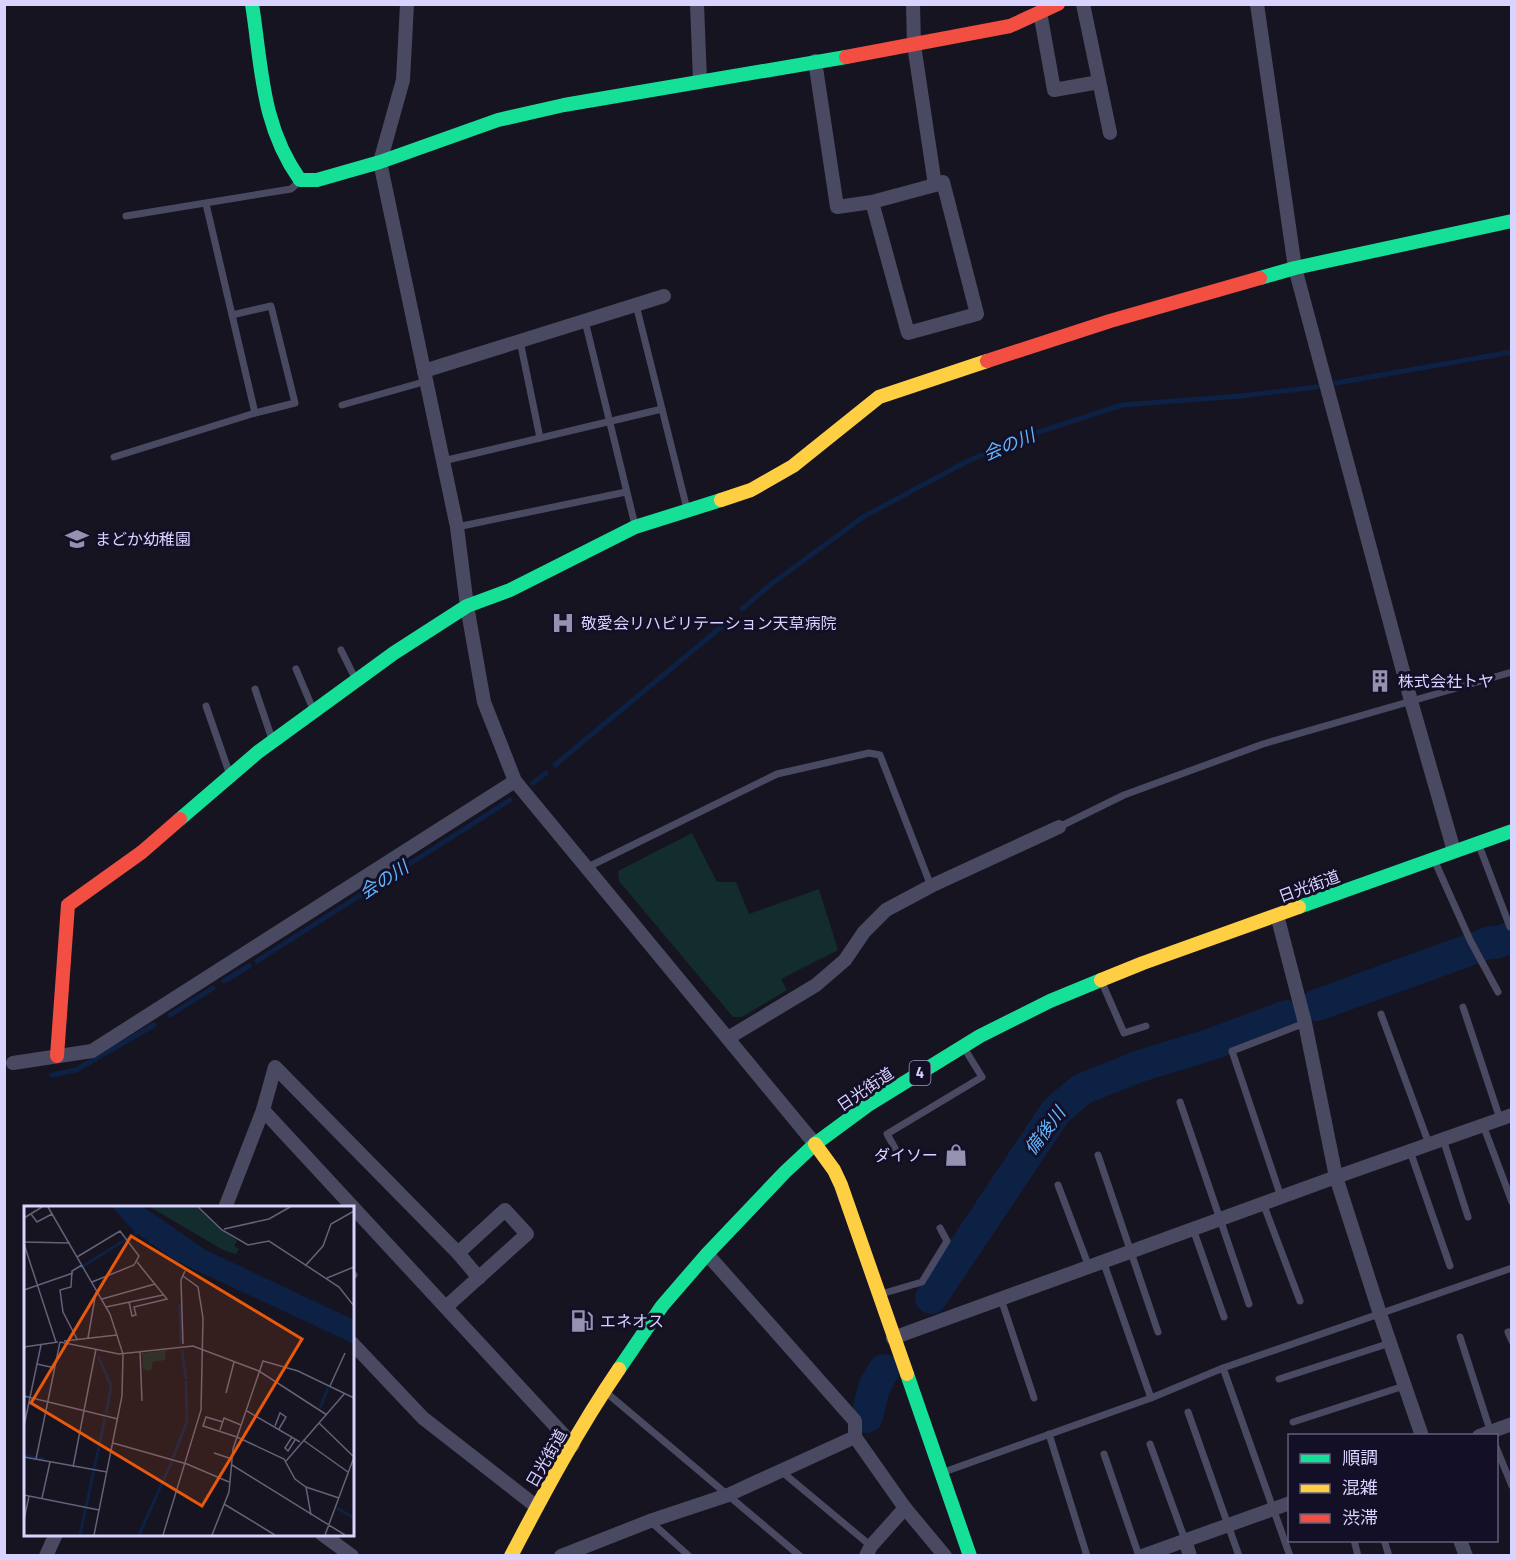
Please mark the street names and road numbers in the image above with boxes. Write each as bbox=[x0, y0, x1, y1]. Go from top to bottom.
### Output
street label: 日光街道 bbox=[1275, 864, 1343, 908]
street label: 日光街道 bbox=[832, 1061, 898, 1117]
road number: 4 bbox=[910, 1061, 930, 1085]
street label: 日光街道 bbox=[520, 1424, 572, 1492]

